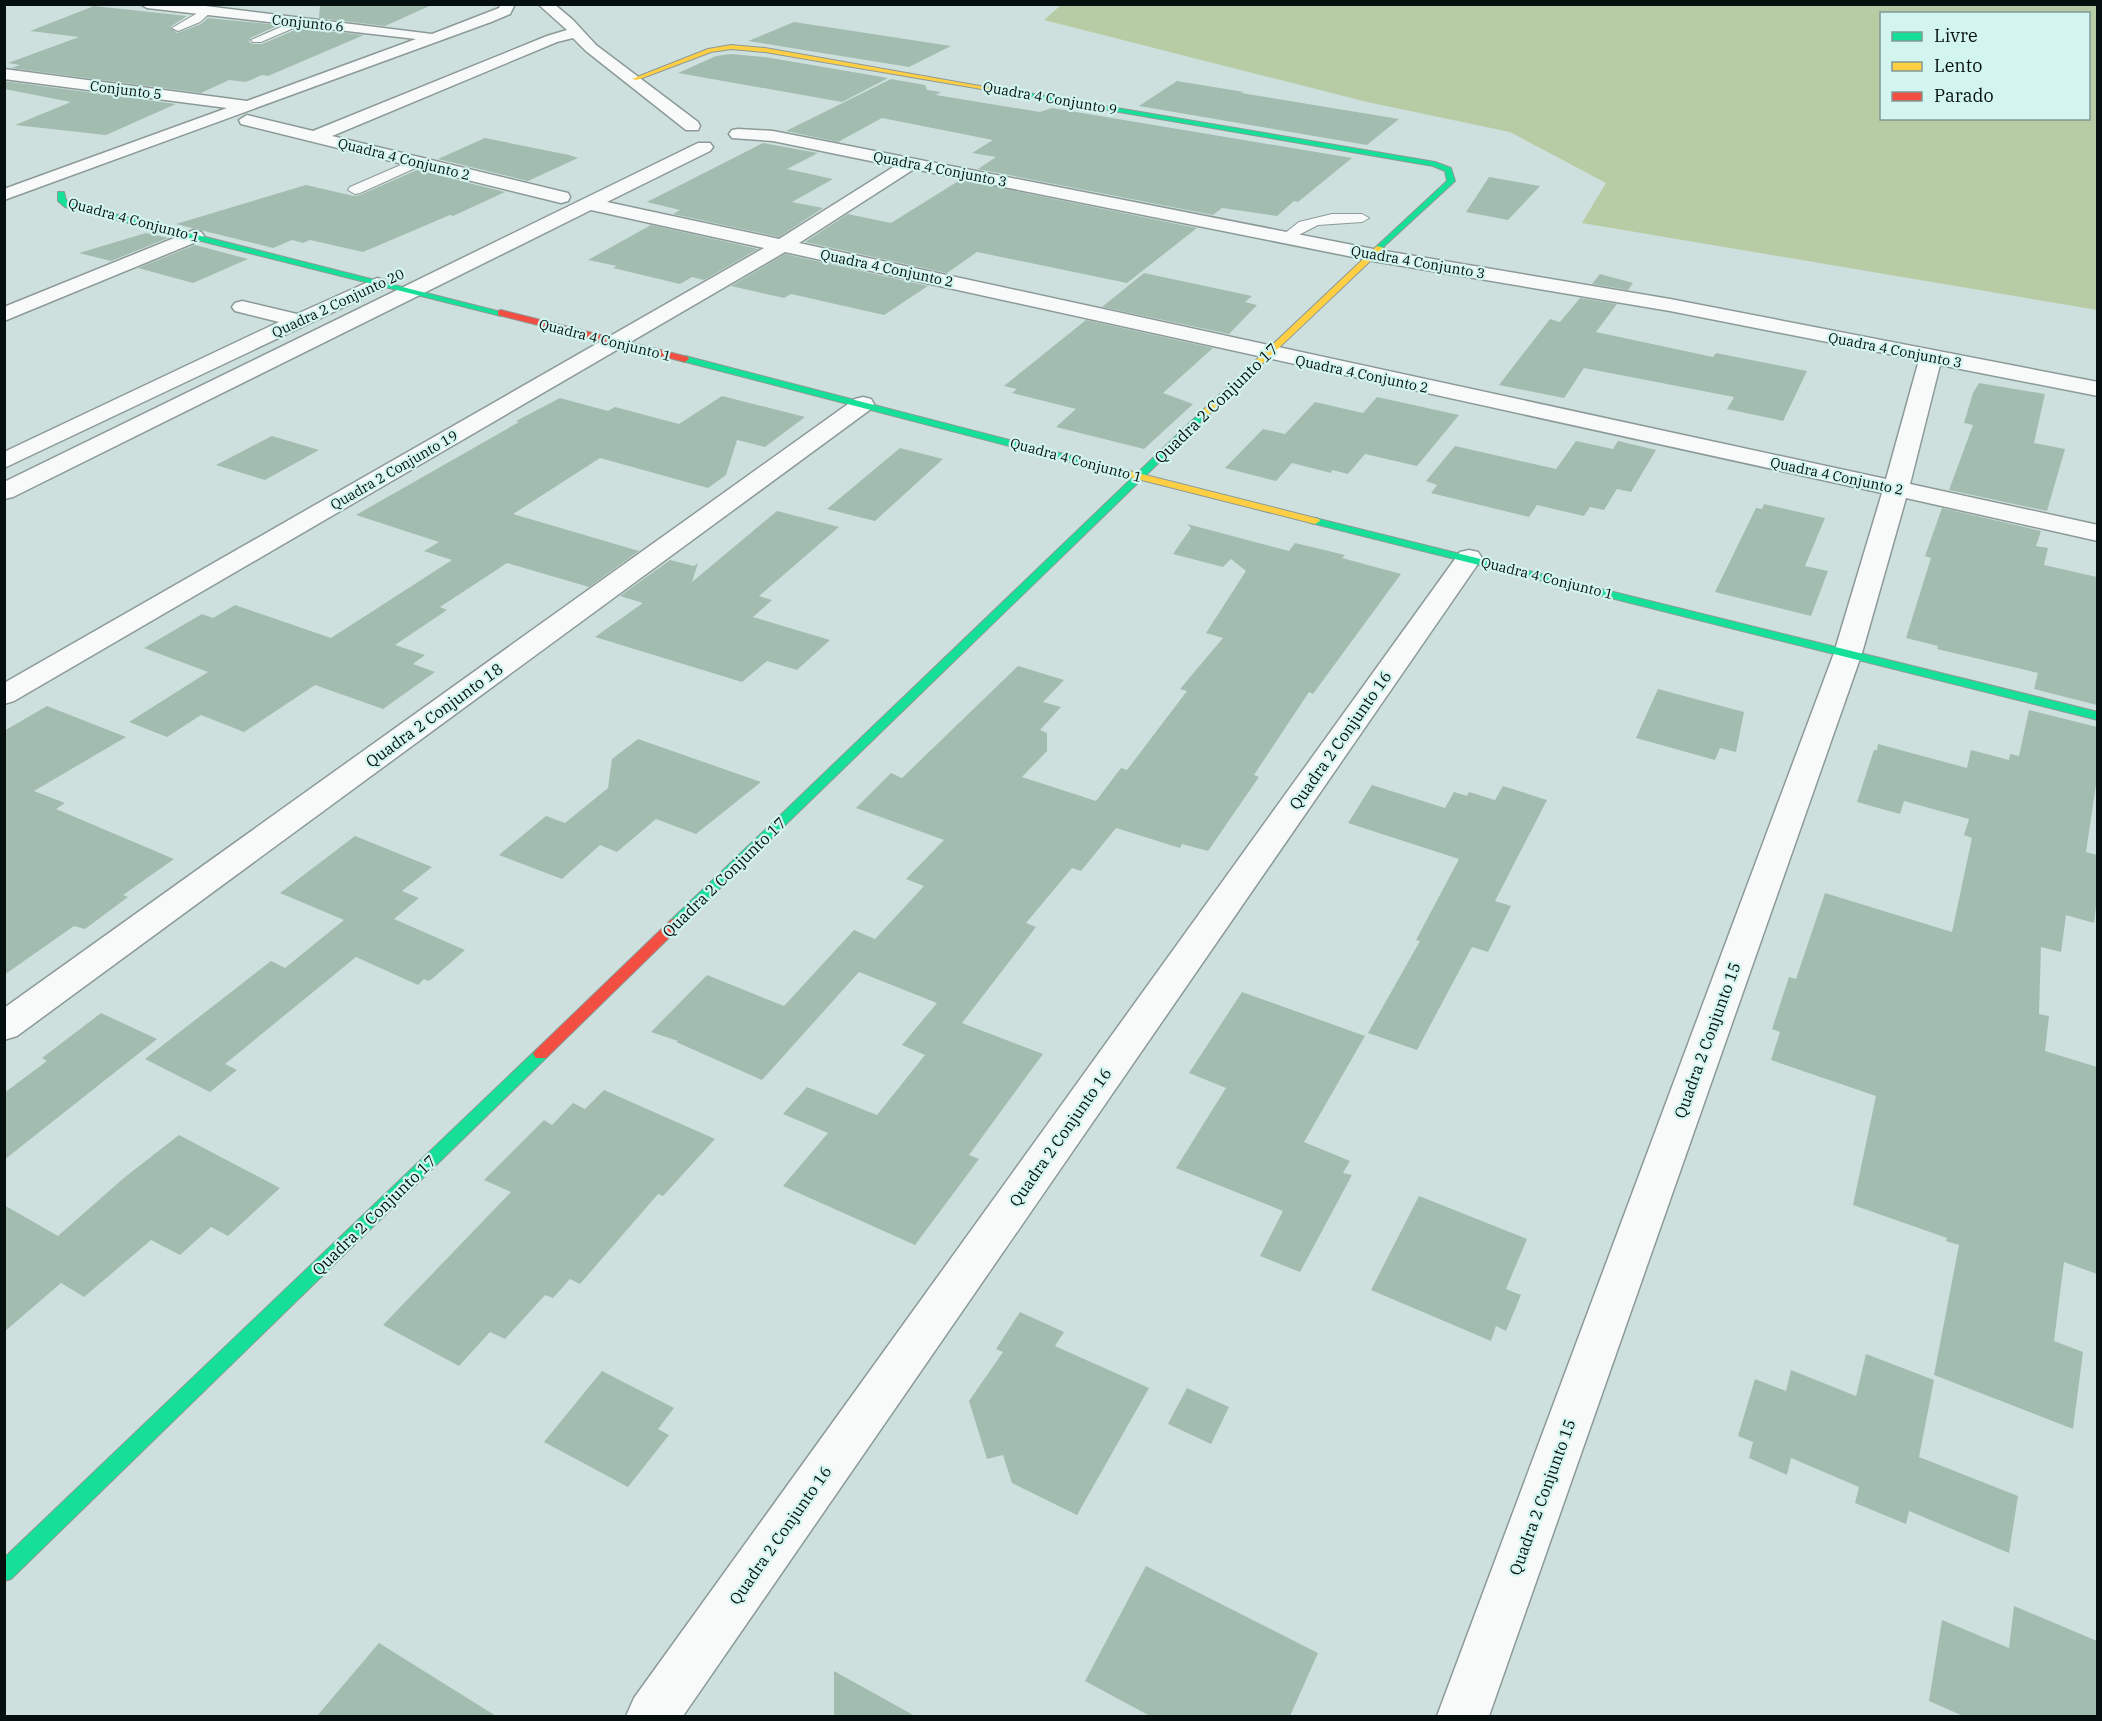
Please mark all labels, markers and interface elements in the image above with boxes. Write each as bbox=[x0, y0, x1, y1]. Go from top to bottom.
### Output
street label: Conjunto 6 bbox=[271, 10, 345, 36]
legend bbox=[1880, 12, 2090, 120]
text: Livre bbox=[1934, 24, 1978, 47]
text: Lento bbox=[1934, 54, 1982, 77]
street label: Conjunto 5 bbox=[89, 77, 163, 103]
street label: Quadra 4 Conjunto 9 bbox=[982, 77, 1118, 119]
text: Parado bbox=[1934, 84, 1994, 107]
street label: Quadra 4 Conjunto 2 bbox=[336, 134, 472, 184]
street label: Quadra 4 Conjunto 3 bbox=[872, 147, 1008, 191]
street label: Quadra 4 Conjunto 1 bbox=[66, 194, 202, 246]
street label: Quadra 4 Conjunto 3 bbox=[1350, 241, 1486, 283]
street label: Quadra 4 Conjunto 2 bbox=[819, 245, 955, 291]
street label: Quadra 2 Conjunto 20 bbox=[269, 264, 407, 342]
street label: Quadra 4 Conjunto 1 bbox=[537, 315, 673, 365]
street label: Quadra 4 Conjunto 3 bbox=[1827, 328, 1963, 372]
street label: Quadra 2 Conjunto 17 bbox=[1150, 339, 1282, 467]
street label: Quadra 4 Conjunto 2 bbox=[1294, 351, 1430, 397]
street label: Quadra 2 Conjunto 19 bbox=[327, 426, 461, 514]
street label: Quadra 4 Conjunto 1 bbox=[1008, 434, 1144, 486]
street label: Quadra 4 Conjunto 2 bbox=[1769, 453, 1905, 499]
street label: Quadra 4 Conjunto 1 bbox=[1479, 553, 1615, 603]
street label: Quadra 2 Conjunto 18 bbox=[361, 659, 507, 771]
street label: Quadra 2 Conjunto 16 bbox=[1285, 667, 1395, 813]
street label: Quadra 2 Conjunto 17 bbox=[658, 813, 790, 941]
street label: Quadra 2 Conjunto 15 bbox=[1669, 959, 1745, 1121]
street label: Quadra 2 Conjunto 16 bbox=[1005, 1064, 1115, 1210]
street label: Quadra 2 Conjunto 17 bbox=[308, 1151, 440, 1279]
street label: Quadra 2 Conjunto 15 bbox=[1504, 1416, 1580, 1578]
street label: Quadra 2 Conjunto 16 bbox=[725, 1462, 835, 1608]

